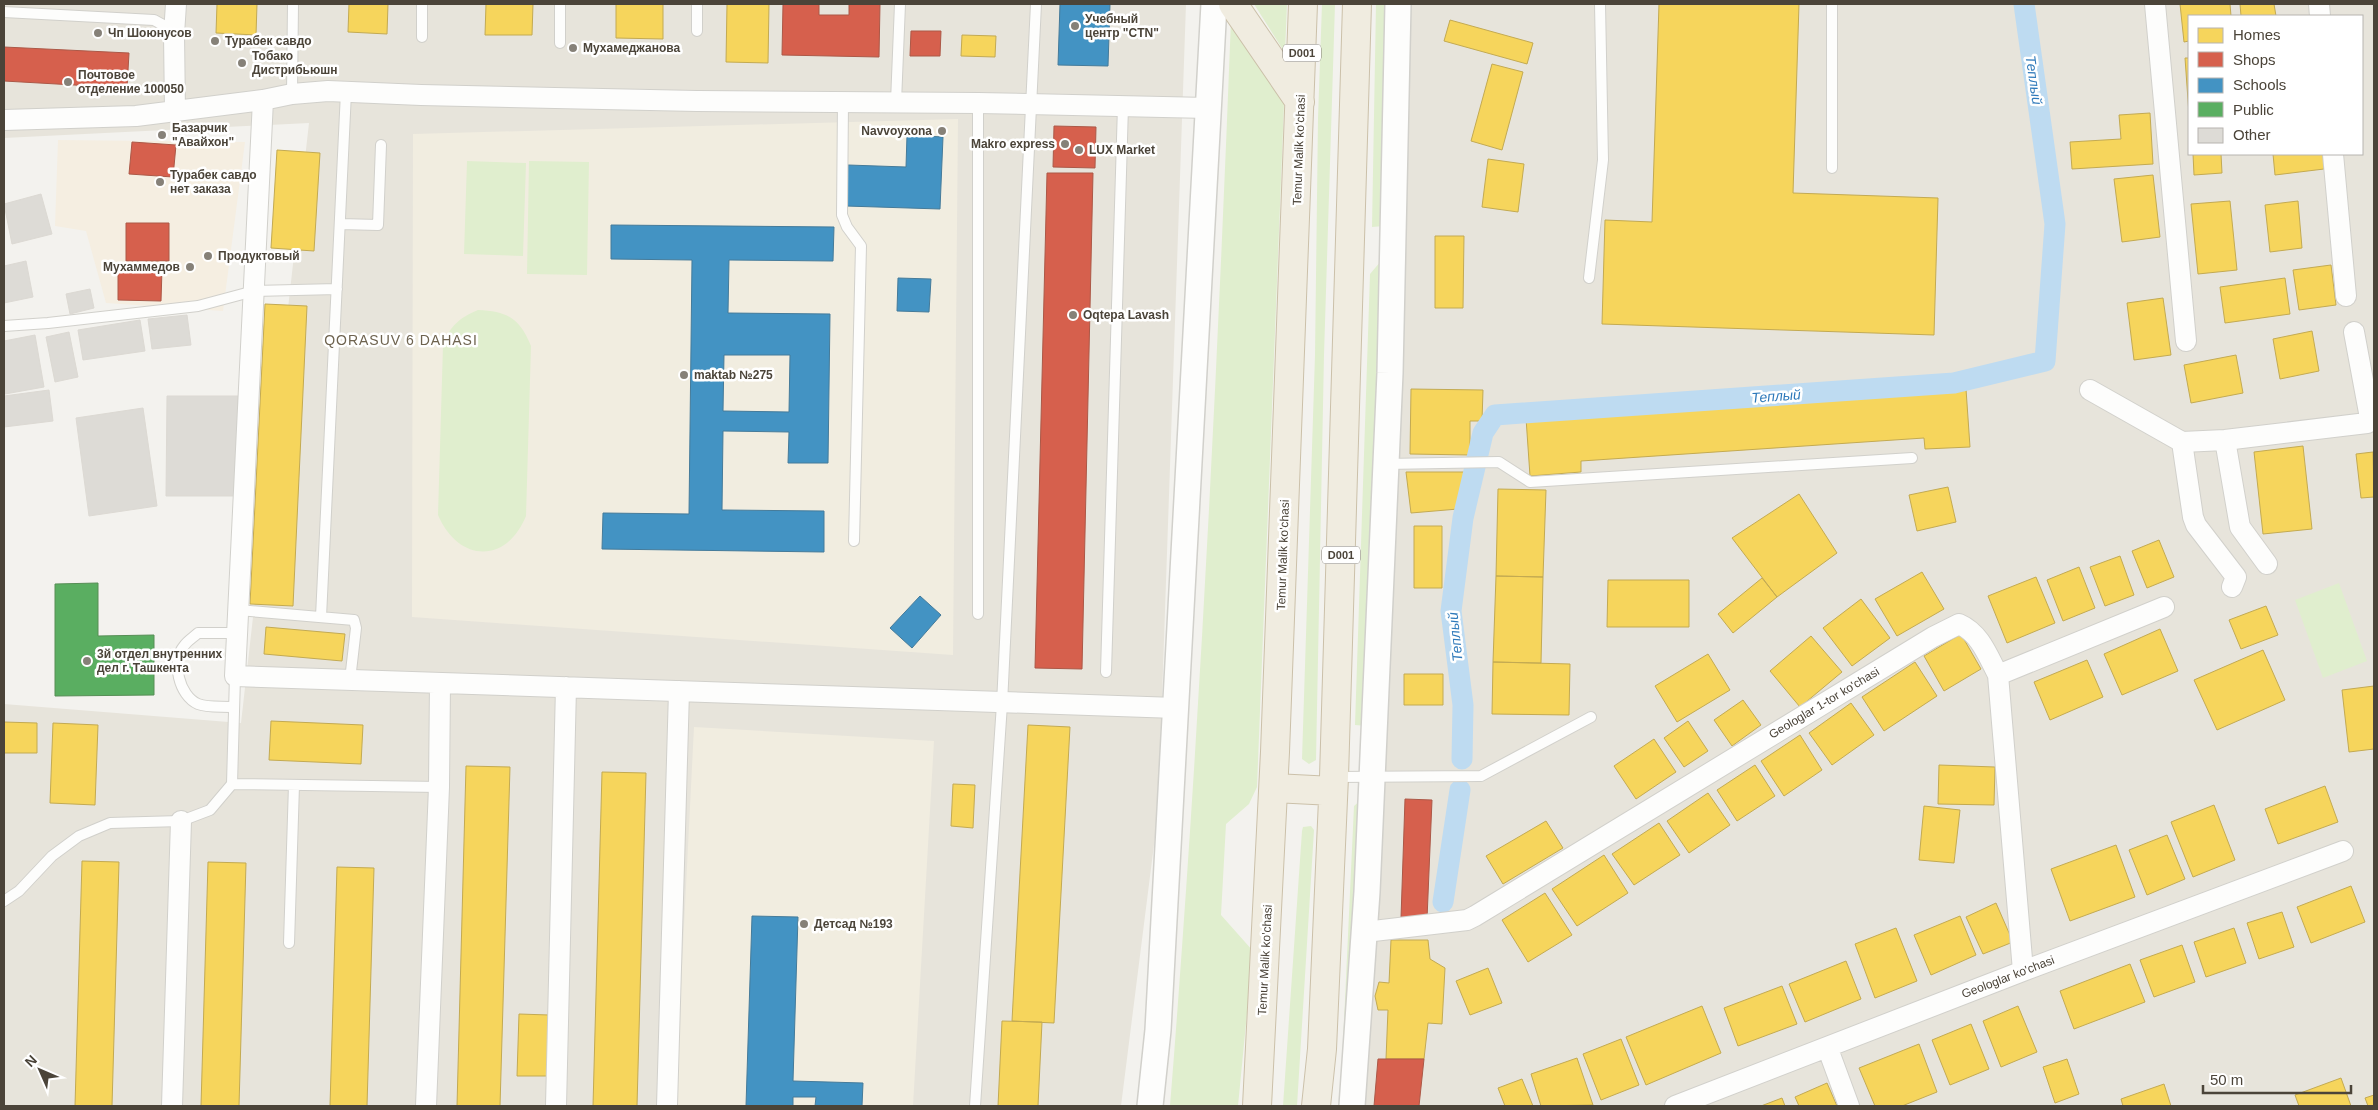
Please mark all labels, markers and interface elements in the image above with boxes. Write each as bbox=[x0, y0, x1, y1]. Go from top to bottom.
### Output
place label: Учебный центр "CTN" bbox=[1085, 12, 1159, 40]
legend bbox=[2188, 15, 2363, 155]
marker: Учебный центр "CTN" bbox=[1069, 20, 1081, 32]
place label: Чп Шоюнусов bbox=[108, 26, 192, 40]
text: Homes bbox=[2233, 26, 2281, 43]
marker: Чп Шоюнусов bbox=[92, 27, 104, 39]
place label: Турабек савдо bbox=[225, 34, 312, 48]
marker: Турабек савдо bbox=[209, 35, 221, 47]
place label: Мухамеджанова bbox=[583, 41, 680, 55]
marker: Мухамеджанова bbox=[567, 42, 579, 54]
road number: D001 bbox=[1283, 44, 1321, 62]
place label: Тобако Дистрибьюшн bbox=[252, 49, 337, 77]
text: Shops bbox=[2233, 51, 2276, 68]
water label: Теплый bbox=[2023, 54, 2045, 106]
marker: Тобако Дистрибьюшн bbox=[236, 57, 248, 69]
place label: Почтовое отделение 100050 bbox=[78, 68, 184, 96]
marker: Почтовое отделение 100050 bbox=[62, 76, 74, 88]
text: Schools bbox=[2233, 76, 2286, 93]
street label: Temur Malik ko'chasi bbox=[1290, 94, 1308, 206]
text: Public bbox=[2233, 101, 2274, 118]
place label: Базарчик "Авайхон" bbox=[172, 121, 234, 149]
place label: Navvoyxona bbox=[861, 124, 932, 138]
marker: Navvoyxona bbox=[936, 125, 948, 137]
text: Other bbox=[2233, 126, 2271, 143]
marker: Базарчик "Авайхон" bbox=[156, 129, 168, 141]
place label: Makro express bbox=[971, 137, 1055, 151]
marker: Makro express bbox=[1059, 138, 1071, 150]
place label: LUX Market bbox=[1089, 143, 1155, 157]
marker: LUX Market bbox=[1073, 144, 1085, 156]
place label: Турабек савдо нет заказа bbox=[170, 168, 257, 196]
marker: Турабек савдо нет заказа bbox=[154, 176, 166, 188]
place label: Продуктовый bbox=[218, 249, 300, 263]
marker: Продуктовый bbox=[202, 250, 214, 262]
place label: Мухаммедов bbox=[103, 260, 180, 274]
marker: Мухаммедов bbox=[184, 261, 196, 273]
place label: Oqtepa Lavash bbox=[1083, 308, 1169, 322]
marker: Oqtepa Lavash bbox=[1067, 309, 1079, 321]
district label: QORASUV 6 DAHASI bbox=[324, 332, 478, 348]
place label: maktab №275 bbox=[694, 368, 773, 382]
marker: maktab №275 bbox=[678, 369, 690, 381]
water label: Теплый bbox=[1751, 386, 1801, 406]
street label: Temur Malik ko'chasi bbox=[1274, 499, 1292, 611]
road number: D001 bbox=[1322, 546, 1360, 564]
water label: Теплый bbox=[1444, 611, 1466, 662]
place label: 3й отдел внутренних дел г. Ташкента bbox=[97, 647, 223, 675]
marker: 3й отдел внутренних дел г. Ташкента bbox=[81, 655, 93, 667]
street label: Geologlar 1-tor ko'chasi bbox=[1766, 664, 1882, 742]
street label: Temur Malik ko'chasi bbox=[1255, 904, 1275, 1016]
place label: Детсад №193 bbox=[814, 917, 893, 931]
marker: Детсад №193 bbox=[798, 918, 810, 930]
street label: Geologlar ko'chasi bbox=[1960, 953, 2056, 1001]
north arrow bbox=[15, 1045, 65, 1095]
text: N bbox=[22, 1052, 40, 1070]
scale bar bbox=[2203, 1062, 2350, 1094]
text: 50 m bbox=[2210, 1071, 2243, 1088]

